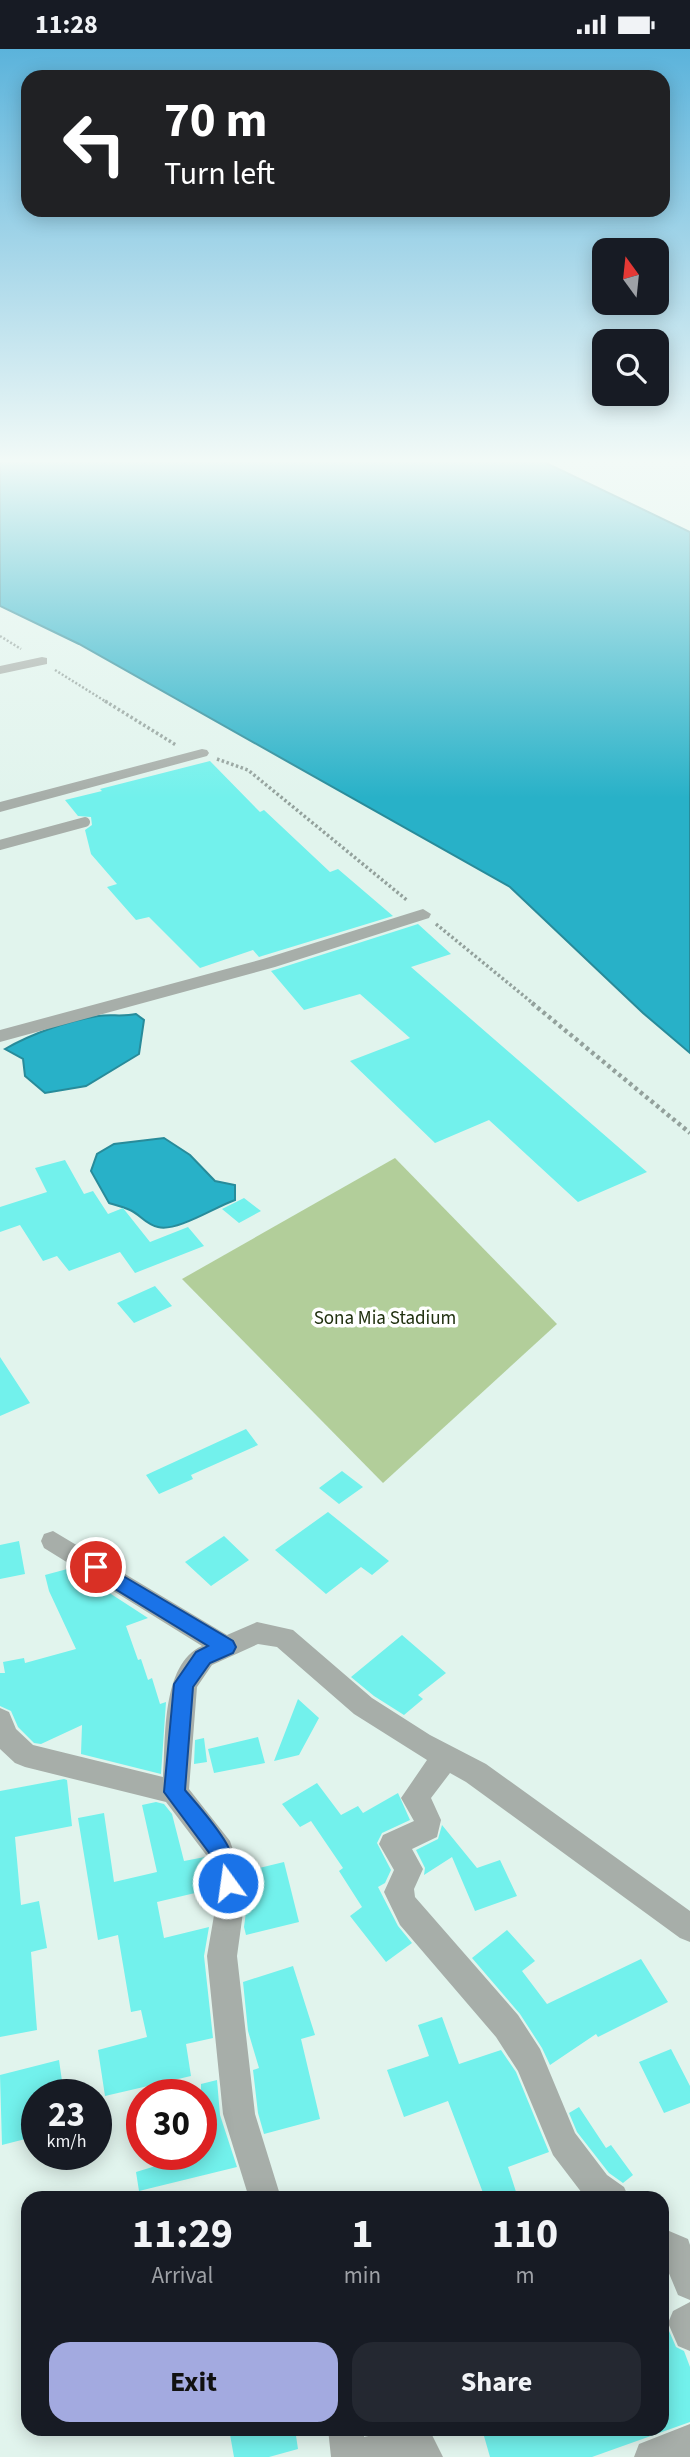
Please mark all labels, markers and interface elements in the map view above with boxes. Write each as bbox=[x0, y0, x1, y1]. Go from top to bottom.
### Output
text: 11:28 bbox=[35, 6, 98, 43]
text: 70 m bbox=[164, 86, 268, 156]
icon: left bbox=[49, 98, 140, 189]
text: Turn left bbox=[164, 151, 275, 197]
north arrow bbox=[592, 238, 668, 315]
map controls bbox=[592, 238, 669, 406]
button: search bbox=[592, 329, 669, 406]
park label: Sona Mia Stadium bbox=[314, 1305, 456, 1332]
pin bbox=[66, 1537, 126, 1597]
icon: arrive bbox=[77, 1548, 115, 1586]
position arrow bbox=[191, 1846, 265, 1920]
speed limit sign: 30 bbox=[126, 2079, 217, 2170]
text: 23 bbox=[48, 2090, 85, 2140]
text: km/h bbox=[47, 2129, 86, 2154]
text: 11:29 bbox=[132, 2204, 233, 2264]
text: 1 bbox=[351, 2204, 373, 2264]
text: 110 bbox=[492, 2204, 558, 2264]
text: Arrival bbox=[151, 2259, 213, 2292]
text: min bbox=[344, 2259, 381, 2292]
text: m bbox=[515, 2259, 535, 2292]
button: Exit bbox=[49, 2342, 338, 2422]
button: Share bbox=[352, 2342, 641, 2422]

